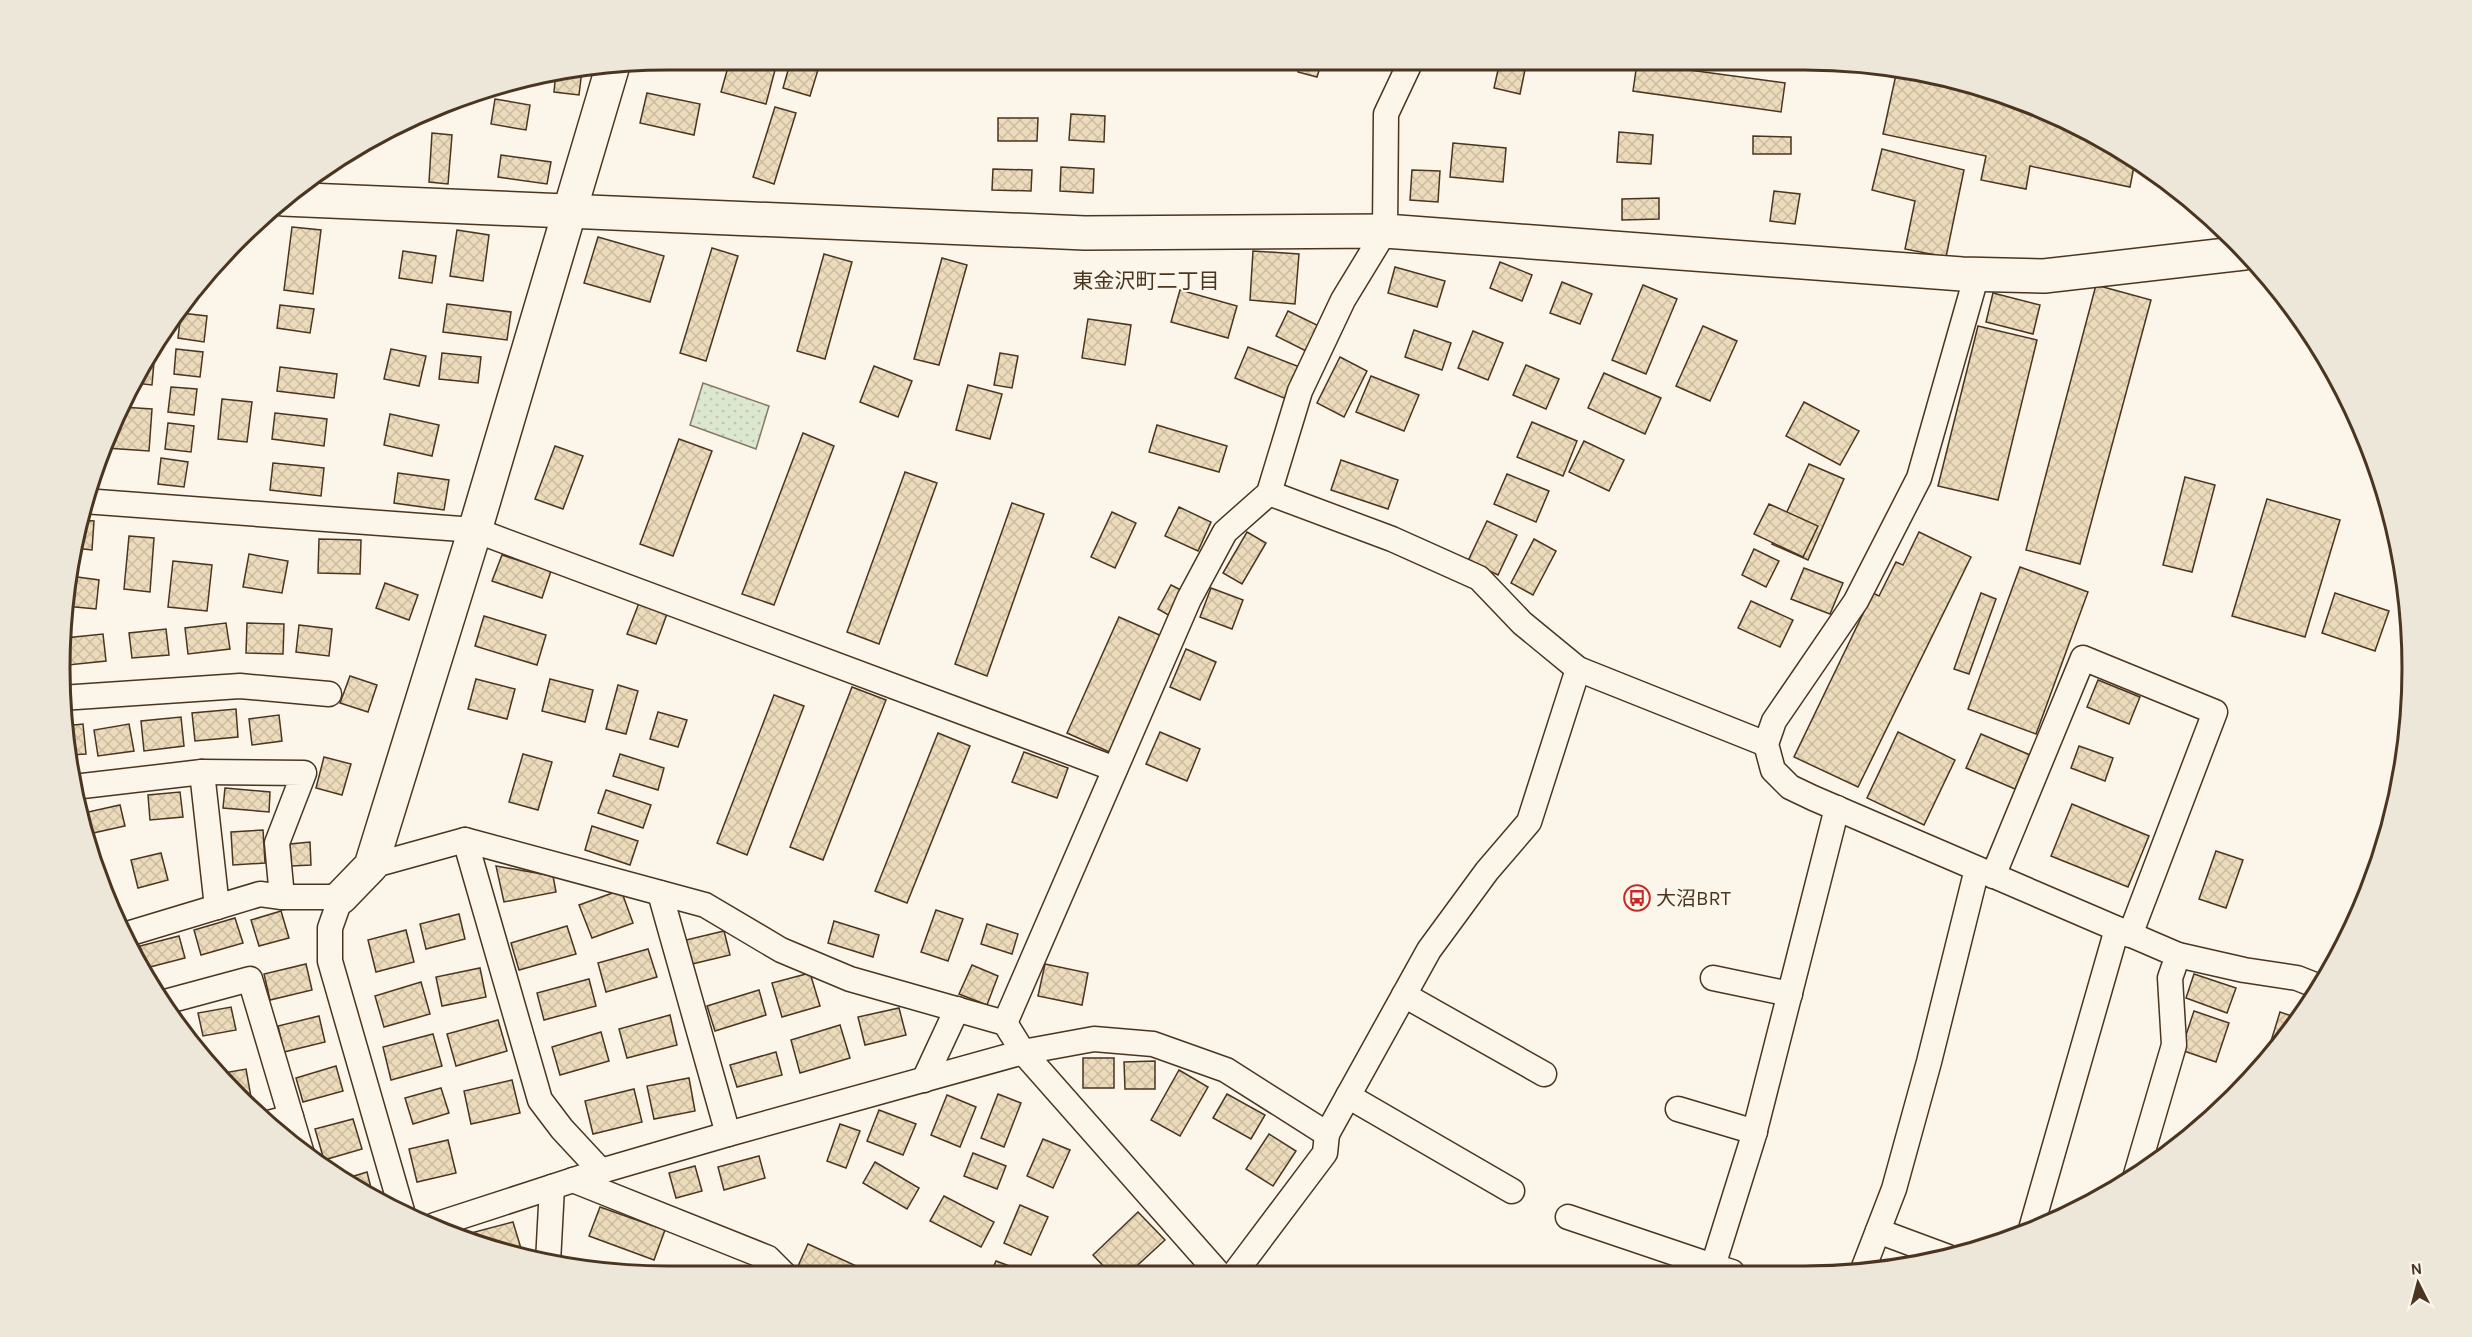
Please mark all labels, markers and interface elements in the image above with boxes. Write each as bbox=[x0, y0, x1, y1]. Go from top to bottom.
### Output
district label: 東金沢町二丁目 bbox=[1073, 269, 1220, 293]
bus stop icon: 大沼BRT bbox=[1622, 883, 1652, 913]
place label: 大沼BRT bbox=[1656, 887, 1731, 910]
north arrow bbox=[2388, 1253, 2448, 1313]
text: N bbox=[2410, 1259, 2423, 1279]

